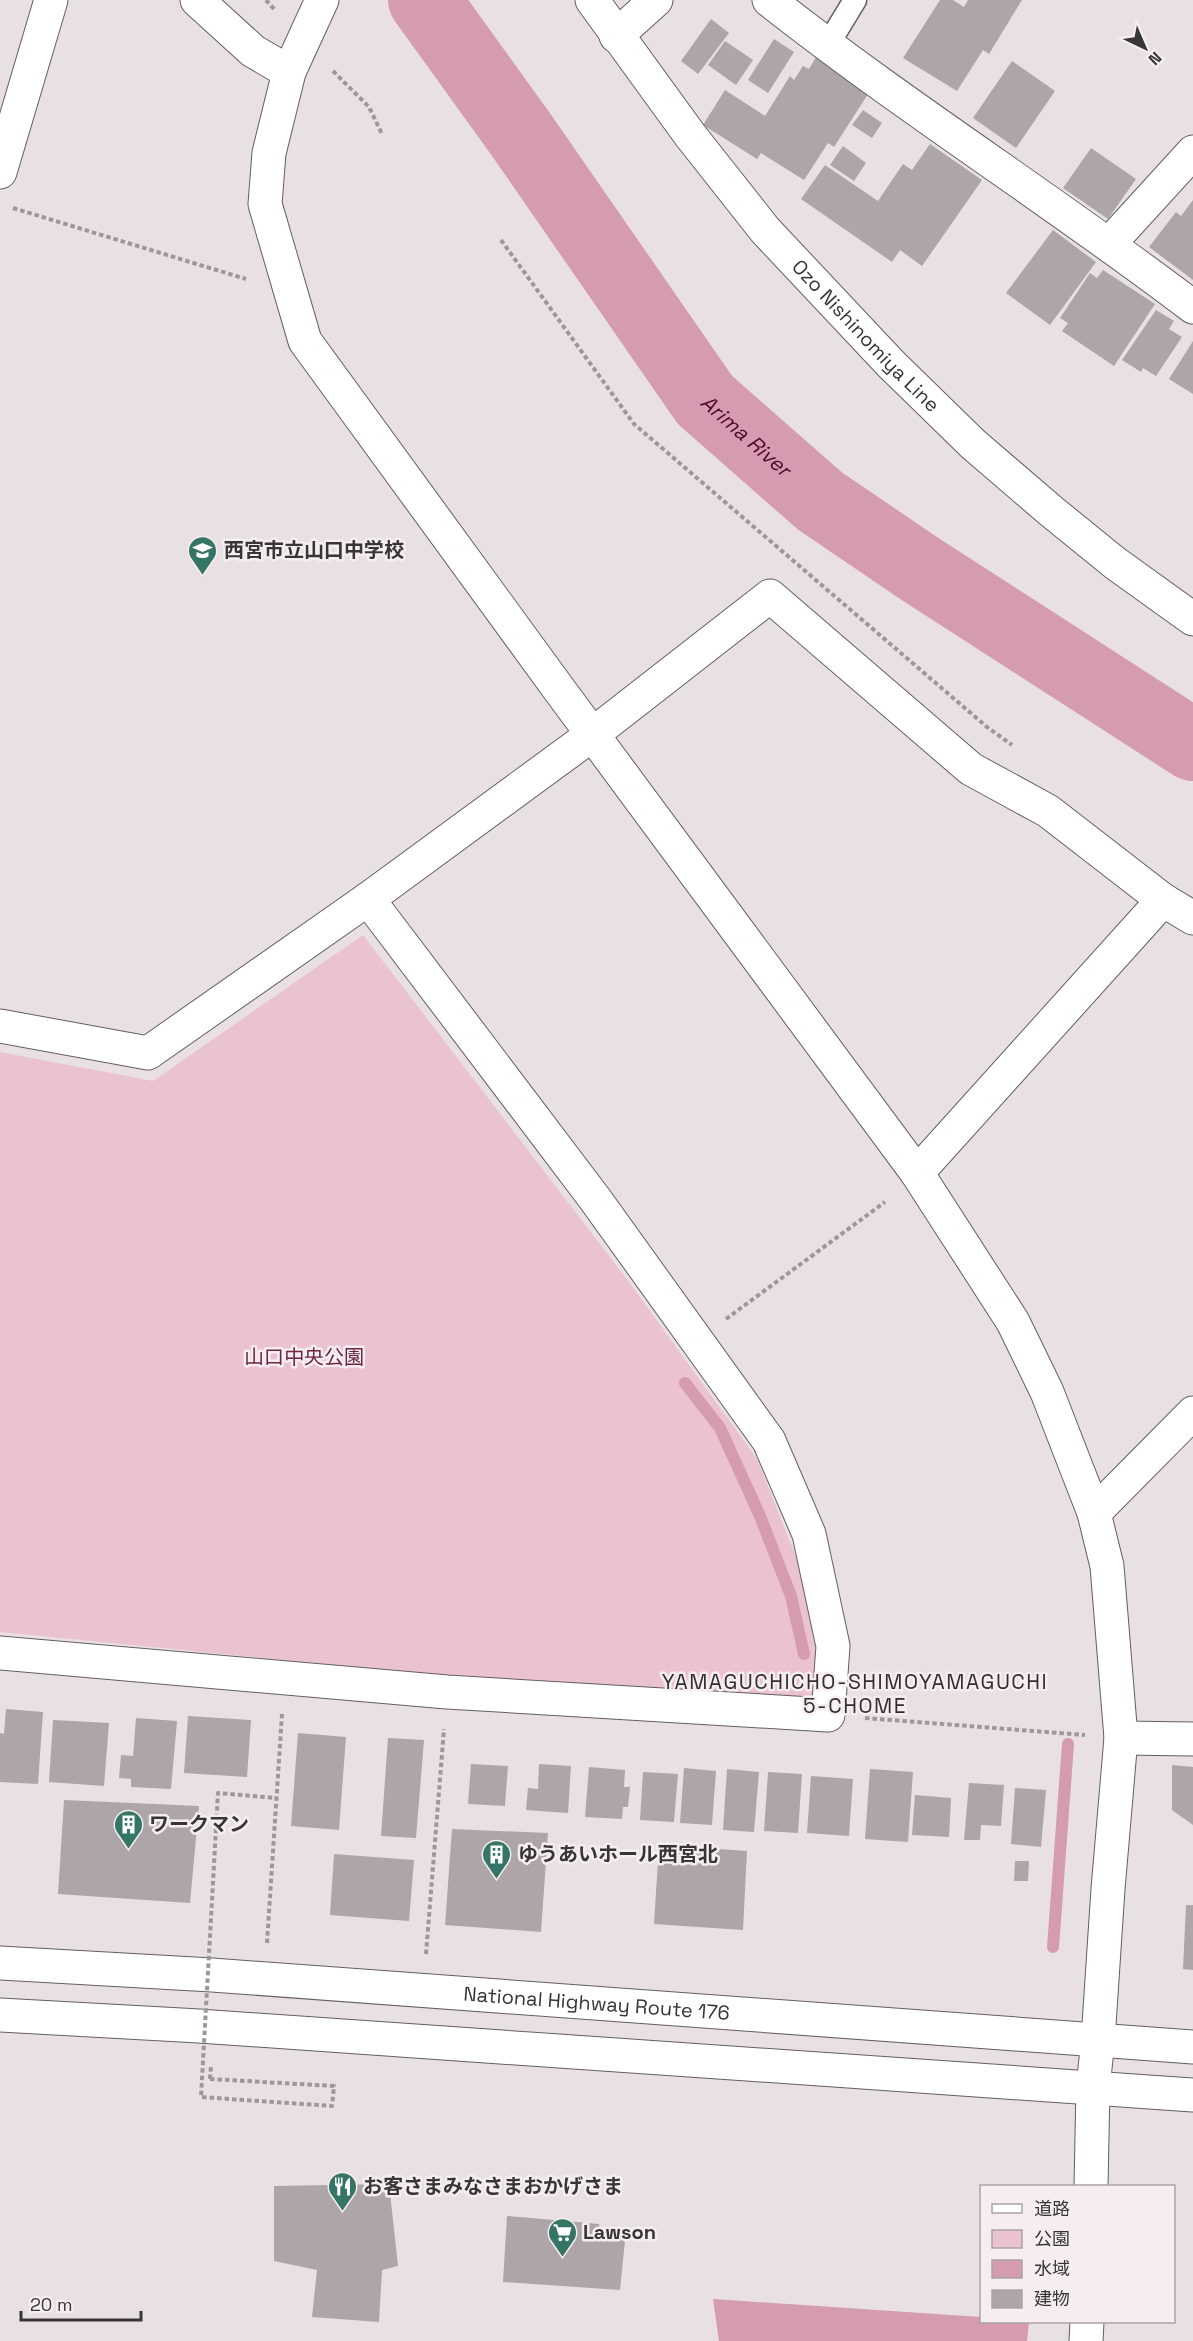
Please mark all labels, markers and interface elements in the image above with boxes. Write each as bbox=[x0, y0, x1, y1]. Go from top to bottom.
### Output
north arrow bbox=[1115, 18, 1175, 78]
text: N bbox=[1144, 47, 1166, 70]
street label: Ozo Nishinomiya Line bbox=[786, 254, 945, 418]
water label: Arima River bbox=[695, 388, 798, 484]
school or university icon: 西宮市立山口中学校 bbox=[187, 534, 219, 576]
place label: 西宮市立山口中学校 bbox=[224, 537, 404, 563]
park label: 山口中央公園 bbox=[244, 1344, 364, 1370]
district label: YAMAGUCHICHO-SHIMOYAMAGUCHI 5-CHOME bbox=[662, 1668, 1048, 1719]
building icon: ワークマン bbox=[112, 1808, 144, 1850]
place label: ワークマン bbox=[149, 1811, 249, 1837]
building icon: ゆうあいホール西宮北 bbox=[481, 1838, 513, 1880]
place label: ゆうあいホール西宮北 bbox=[518, 1841, 718, 1867]
street label: National Highway Route 176 bbox=[463, 1980, 731, 2026]
restaurant icon: お客さまみなさまおかげさま bbox=[326, 2170, 358, 2212]
place label: お客さまみなさまおかげさま bbox=[363, 2173, 623, 2199]
legend bbox=[980, 2185, 1175, 2323]
text: 道路 bbox=[1034, 2197, 1070, 2220]
supermarket icon: Lawson bbox=[546, 2216, 578, 2258]
place label: Lawson bbox=[583, 2219, 656, 2245]
text: 公園 bbox=[1034, 2227, 1070, 2250]
text: 水域 bbox=[1034, 2257, 1070, 2280]
scale bar bbox=[21, 2284, 141, 2322]
text: 建物 bbox=[1034, 2287, 1070, 2310]
text: 20 m bbox=[30, 2293, 73, 2316]

